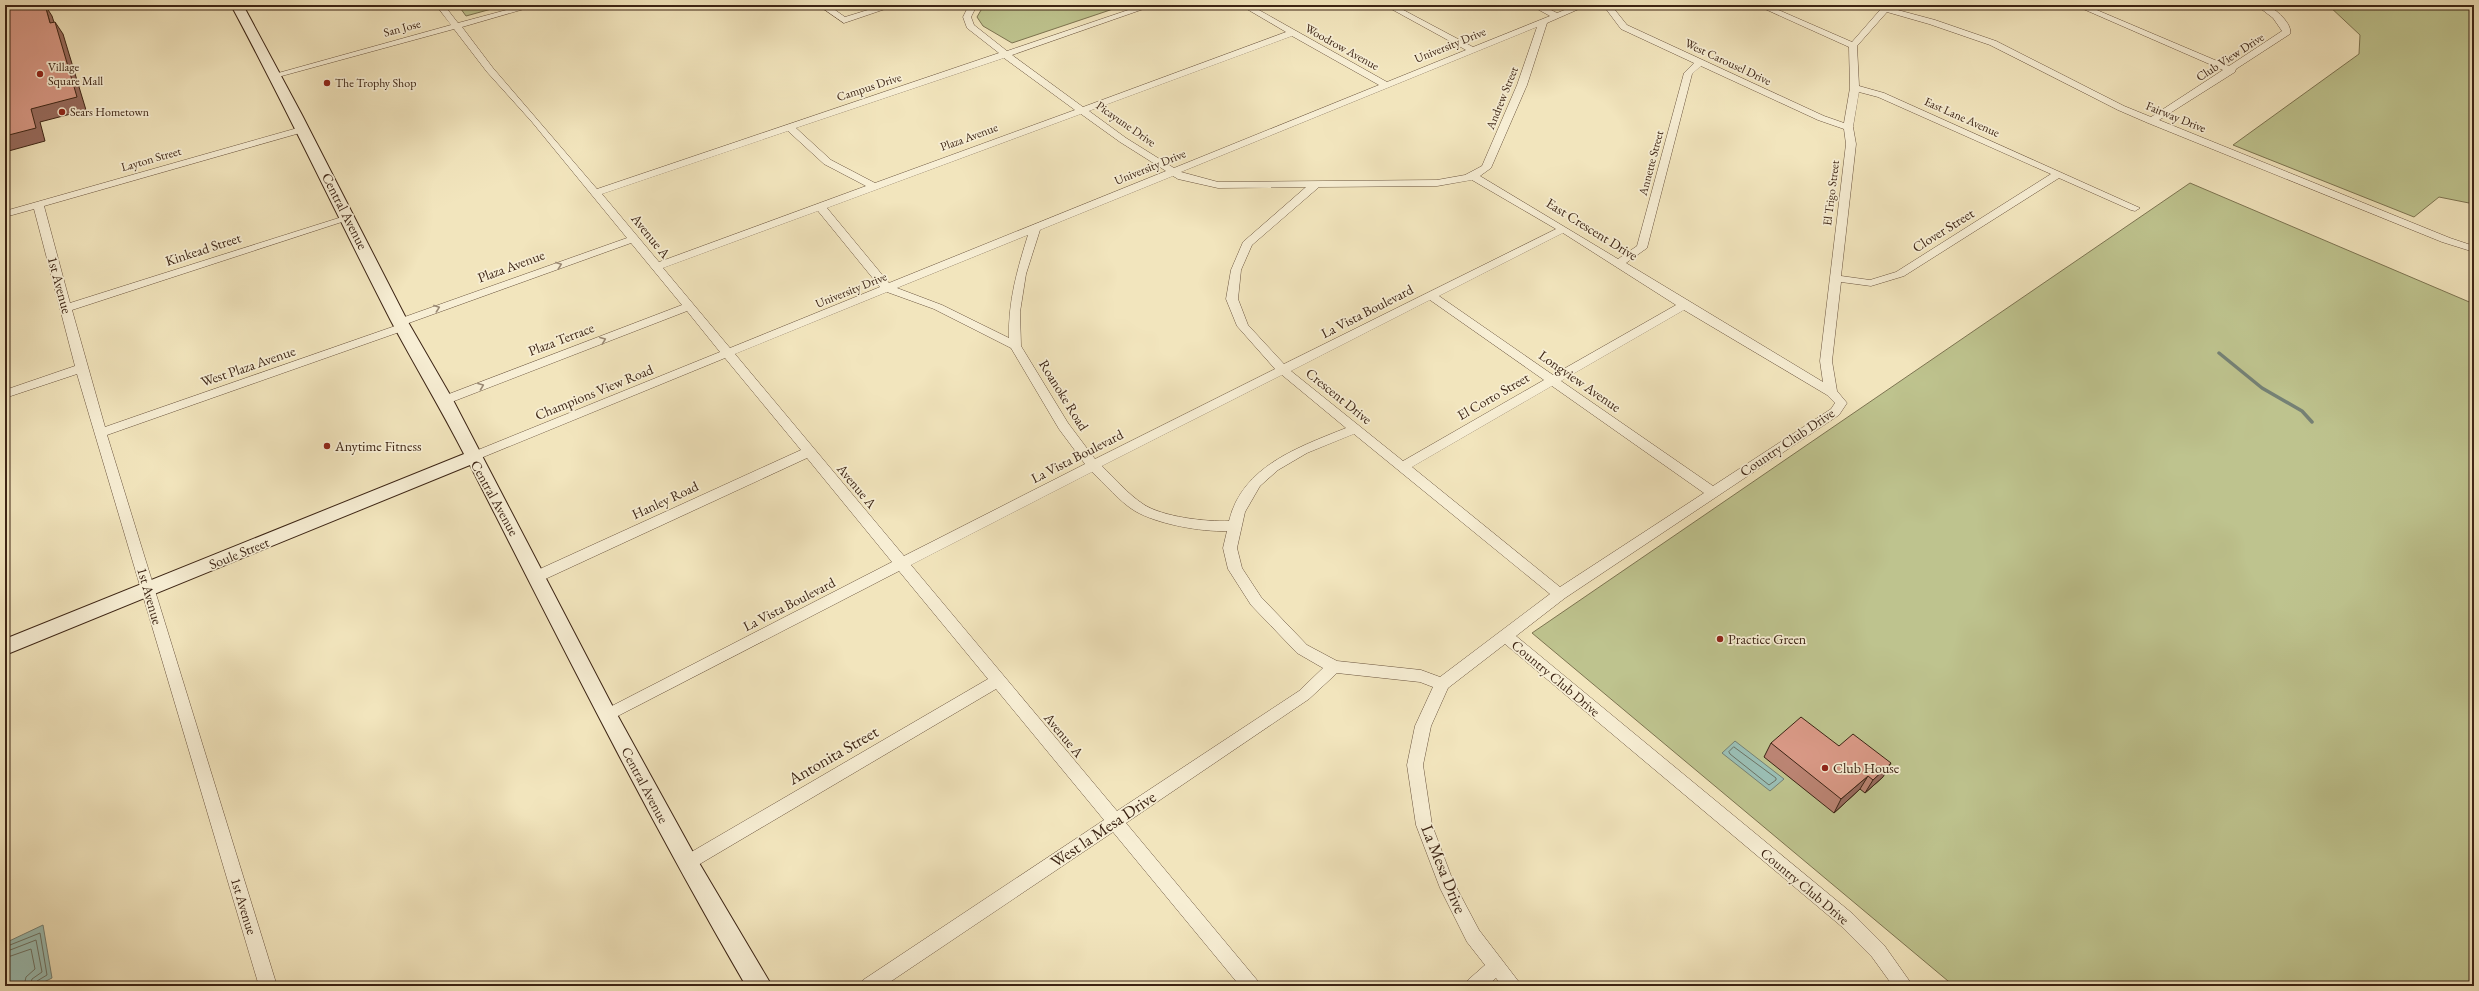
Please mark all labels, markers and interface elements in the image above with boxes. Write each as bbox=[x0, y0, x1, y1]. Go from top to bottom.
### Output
street label: San Jose bbox=[382, 15, 423, 41]
street label: Woodrow Avenue bbox=[1302, 20, 1382, 74]
street label: University Drive bbox=[1412, 23, 1488, 67]
street label: Club View Drive bbox=[2193, 29, 2267, 85]
street label: West Carousel Drive bbox=[1682, 35, 1774, 89]
place label: Village Square Mall bbox=[48, 59, 103, 89]
street label: Andrew Street bbox=[1482, 64, 1522, 133]
marker: Village Square Mall bbox=[35, 69, 45, 79]
street label: Campus Drive bbox=[835, 69, 904, 105]
place label: The Trophy Shop bbox=[335, 75, 416, 91]
marker: The Trophy Shop bbox=[322, 78, 332, 88]
street label: East Lane Avenue bbox=[1922, 93, 2003, 141]
street label: Picayune Drive bbox=[1093, 97, 1159, 151]
street label: Fairway Drive bbox=[2144, 98, 2209, 136]
place label: Sears Hometown bbox=[70, 104, 150, 120]
marker: Sears Hometown bbox=[57, 107, 67, 117]
street label: Plaza Avenue bbox=[938, 119, 1000, 155]
street label: Annette Street bbox=[1634, 129, 1667, 198]
street label: Layton Street bbox=[119, 143, 183, 175]
street label: University Drive bbox=[1112, 145, 1188, 189]
street label: El Trigo Street bbox=[1819, 159, 1843, 227]
street label: Central Avenue bbox=[318, 170, 372, 253]
street label: East Crescent Drive bbox=[1543, 194, 1642, 265]
street label: Clover Street bbox=[1909, 204, 1978, 256]
street label: Avenue A bbox=[627, 209, 675, 262]
street label: Kinkead Street bbox=[163, 228, 244, 270]
street label: Plaza Avenue bbox=[475, 245, 548, 286]
street label: 1st Avenue bbox=[44, 254, 76, 316]
one-way arrow bbox=[556, 261, 563, 270]
street label: University Drive bbox=[813, 268, 889, 312]
street label: La Vista Boulevard bbox=[1318, 280, 1417, 342]
one-way arrow bbox=[433, 305, 440, 313]
street label: Plaza Terrace bbox=[525, 318, 597, 360]
one-way arrow bbox=[599, 336, 606, 344]
street label: West Plaza Avenue bbox=[198, 341, 298, 391]
street label: Longview Avenue bbox=[1535, 346, 1625, 416]
street label: Roanoke Road bbox=[1035, 356, 1093, 435]
street label: Champions View Road bbox=[532, 360, 656, 424]
street label: Crescent Drive bbox=[1302, 364, 1376, 428]
street label: El Corto Street bbox=[1454, 368, 1533, 424]
one-way arrow bbox=[478, 382, 485, 390]
street label: Country Club Drive bbox=[1736, 403, 1838, 480]
street label: La Vista Boulevard bbox=[1028, 425, 1127, 487]
place label: Anytime Fitness bbox=[334, 437, 422, 455]
marker: Anytime Fitness bbox=[322, 441, 332, 451]
street label: Central Avenue bbox=[467, 457, 523, 539]
street label: Avenue A bbox=[833, 459, 881, 512]
street label: Hanley Road bbox=[629, 476, 702, 523]
street label: Soule Street bbox=[206, 533, 272, 573]
street label: 1st Avenue bbox=[133, 565, 167, 627]
street label: La Vista Boulevard bbox=[740, 573, 839, 635]
place label: Practice Green bbox=[1728, 630, 1807, 648]
marker: Practice Green bbox=[1715, 634, 1725, 644]
street label: Country Club Drive bbox=[1508, 636, 1604, 721]
street label: Avenue A bbox=[1040, 708, 1088, 761]
street label: Antonita Street bbox=[783, 720, 883, 790]
street label: Central Avenue bbox=[617, 744, 673, 827]
place label: Club House bbox=[1833, 759, 1900, 777]
marker: Club House bbox=[1820, 763, 1830, 773]
street label: West la Mesa Drive bbox=[1046, 785, 1160, 872]
street label: La Mesa Drive bbox=[1416, 821, 1472, 917]
street label: Country Club Drive bbox=[1757, 844, 1853, 929]
street label: 1st Avenue bbox=[227, 875, 261, 937]

